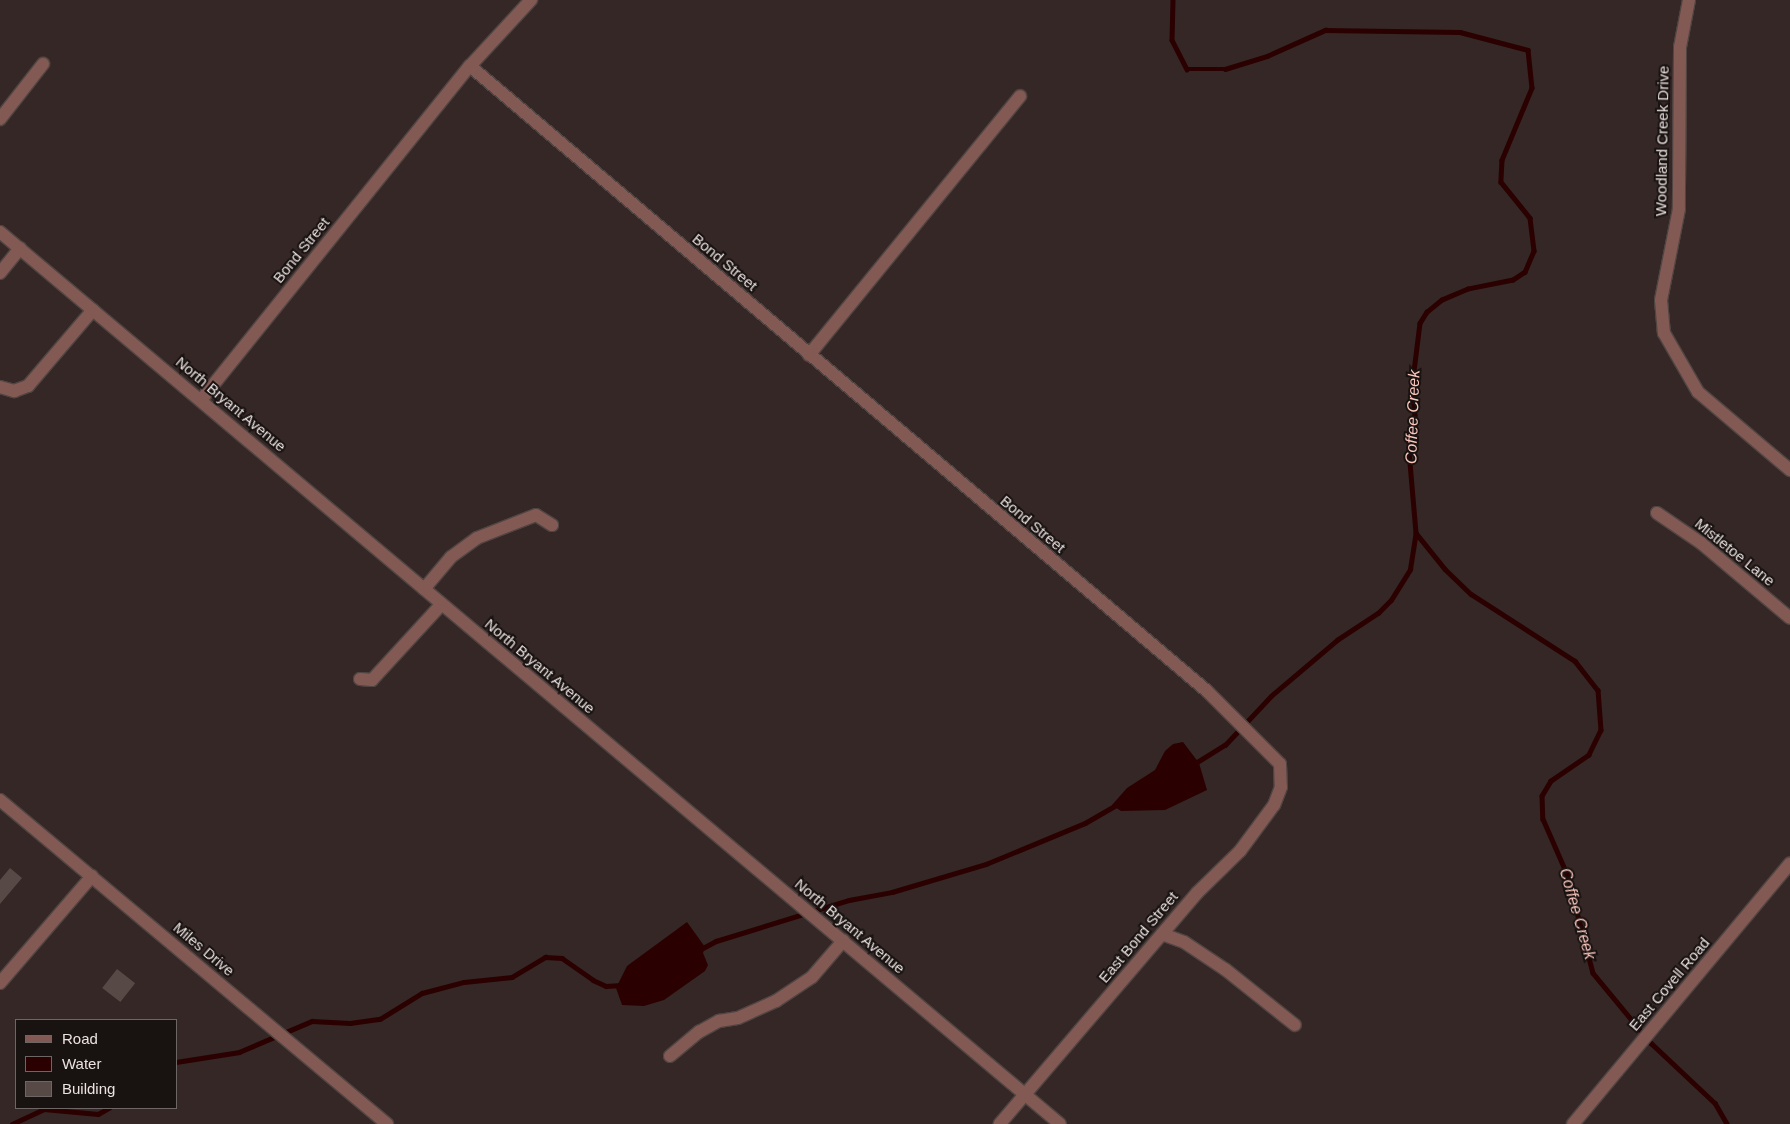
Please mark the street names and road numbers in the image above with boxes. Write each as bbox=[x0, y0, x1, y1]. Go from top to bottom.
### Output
street label: Woodland Creek Drive bbox=[1652, 66, 1672, 216]
street label: Bond Street bbox=[269, 214, 333, 286]
street label: Bond Street bbox=[689, 230, 761, 294]
street label: North Bryant Avenue bbox=[172, 352, 290, 456]
street label: Bond Street bbox=[997, 492, 1069, 556]
street label: Mistletoe Lane bbox=[1691, 514, 1779, 590]
street label: North Bryant Avenue bbox=[481, 614, 599, 718]
street label: North Bryant Avenue bbox=[791, 874, 909, 978]
street label: East Bond Street bbox=[1095, 888, 1181, 986]
street label: Miles Drive bbox=[170, 918, 238, 980]
street label: East Covell Road bbox=[1625, 934, 1713, 1034]

